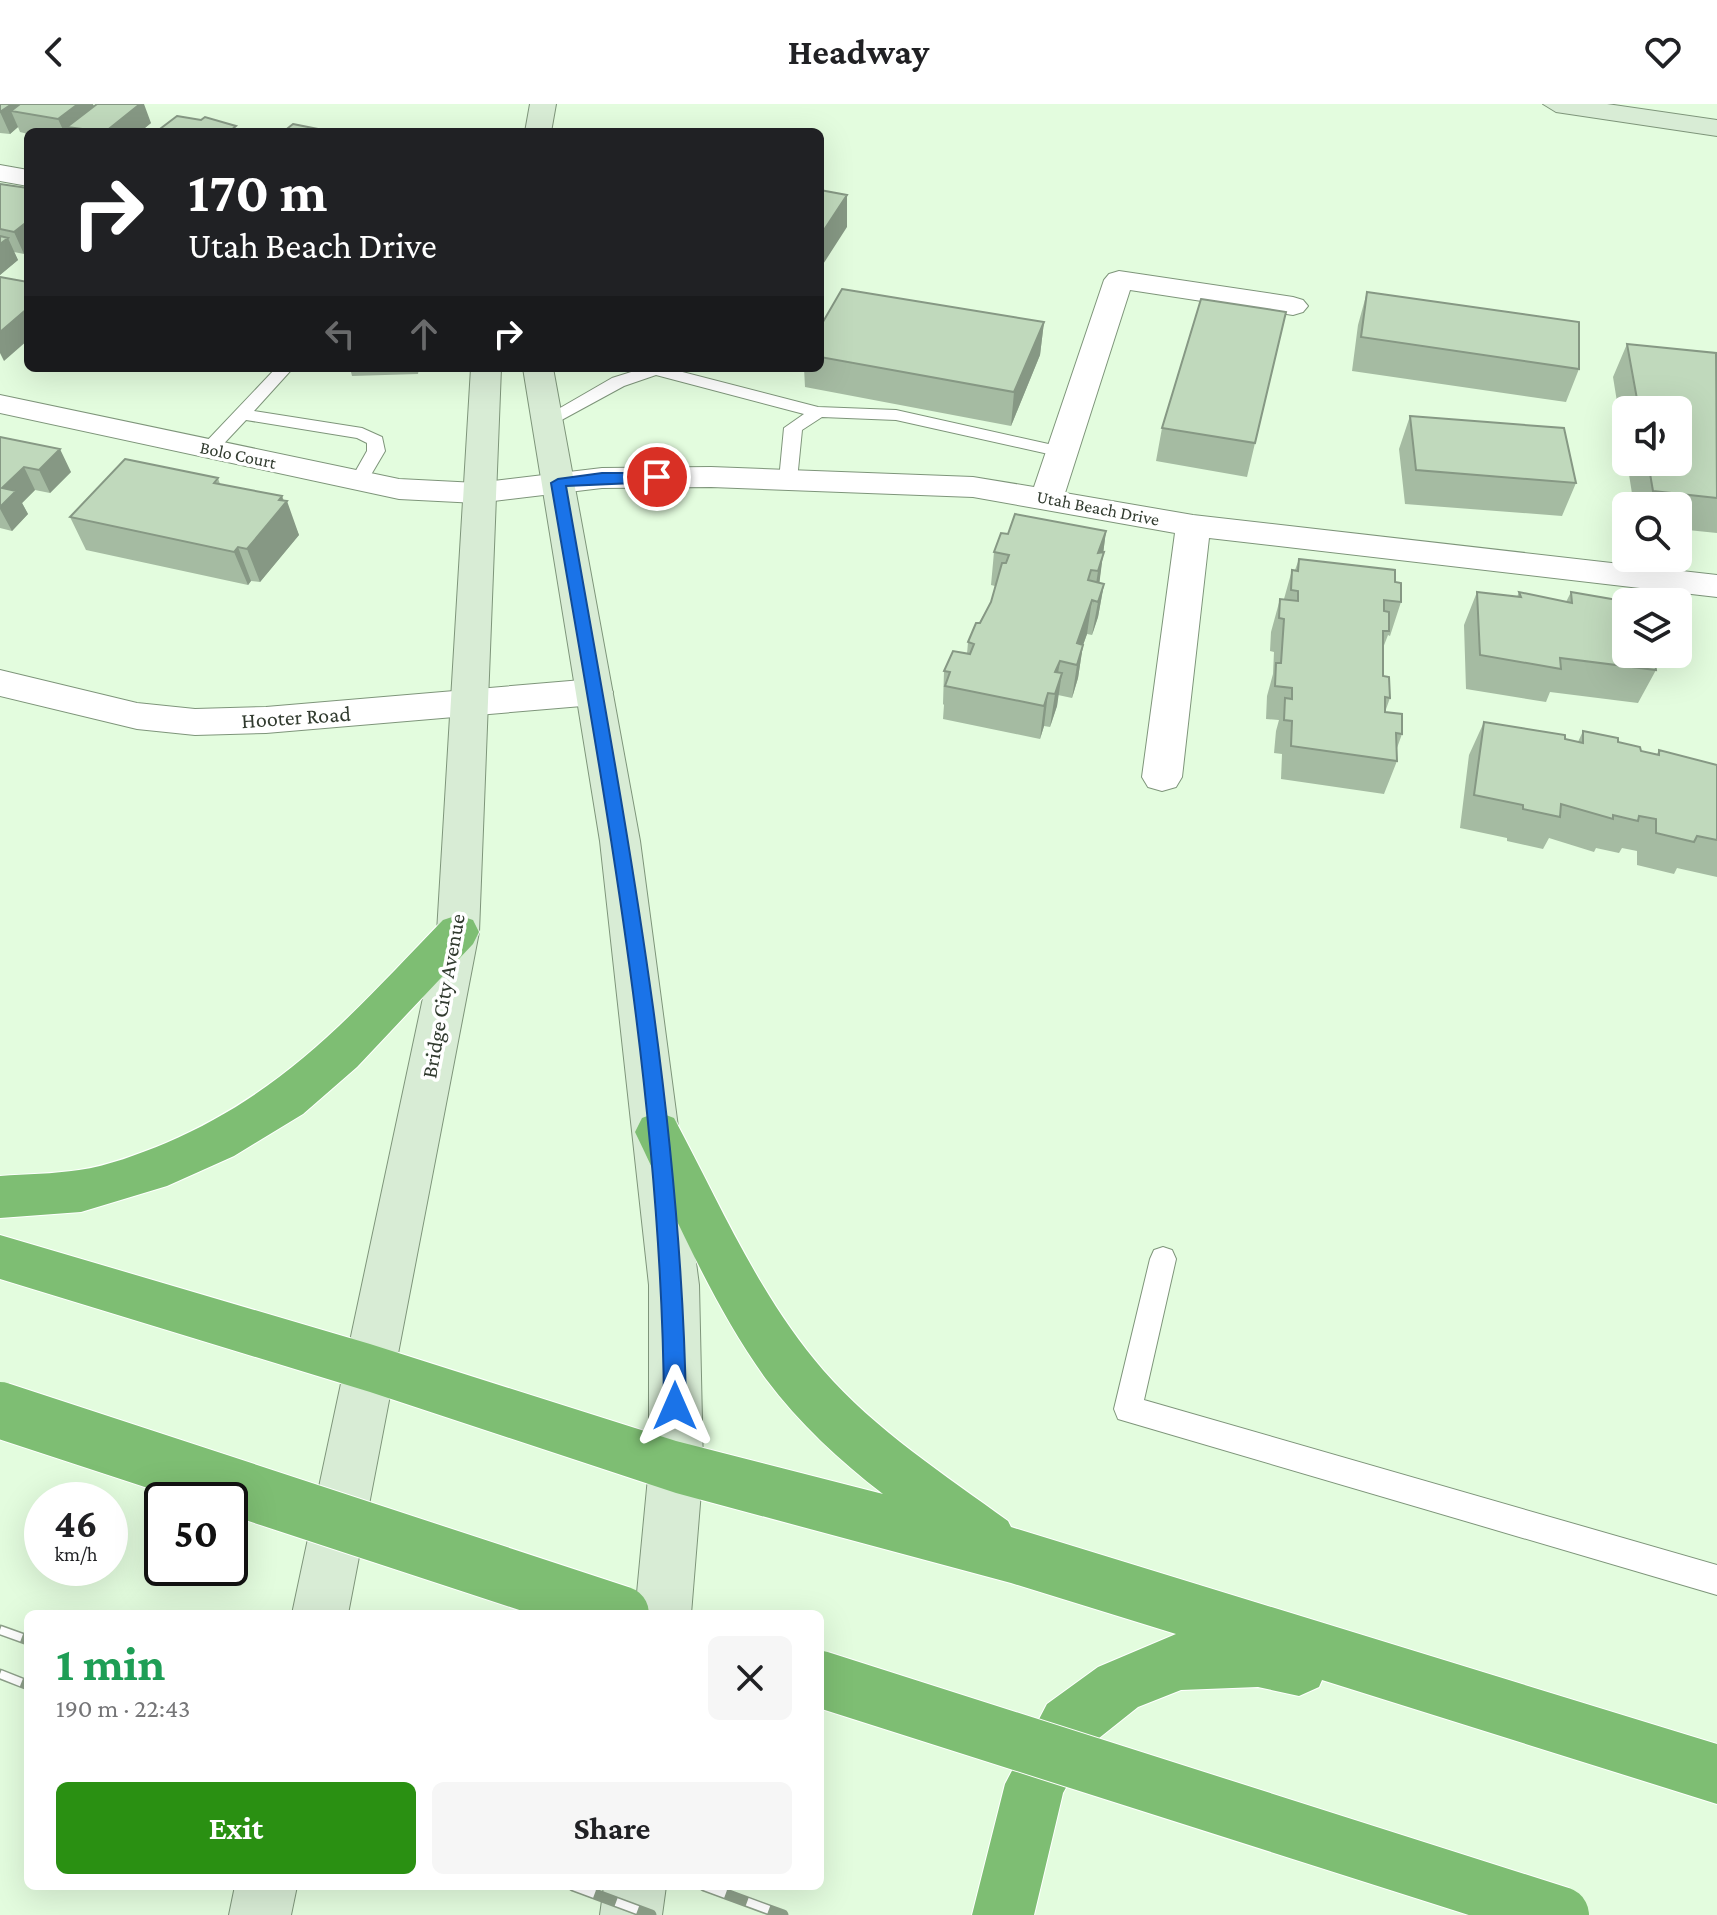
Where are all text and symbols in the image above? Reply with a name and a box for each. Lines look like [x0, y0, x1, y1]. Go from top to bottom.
icon: back [32, 30, 76, 74]
icon: heart [1641, 30, 1685, 74]
text: Headway [788, 32, 929, 72]
icon: right [56, 160, 160, 264]
text: 170 m [188, 161, 327, 223]
text: Utah Beach Drive [188, 226, 437, 266]
icon: left [318, 312, 362, 356]
icon: ahead [402, 312, 446, 356]
icon: right [486, 312, 530, 356]
map controls [1612, 396, 1692, 668]
button: sound [1612, 396, 1692, 476]
street label: Bolo Court [198, 437, 279, 473]
pin [623, 443, 691, 511]
icon: arrive [635, 455, 679, 499]
street label: Utah Beach Drive [1035, 486, 1161, 530]
button: search [1612, 492, 1692, 572]
button: layers [1612, 588, 1692, 668]
street label: Hooter Road [240, 701, 352, 733]
street label: Bridge City Avenue [416, 912, 470, 1080]
position arrow [633, 1364, 717, 1448]
speed limit sign: 50 [144, 1482, 248, 1586]
text: 46 [54, 1501, 98, 1546]
text: km/h [54, 1543, 98, 1565]
button: close [708, 1636, 792, 1720]
text: 1 min [56, 1637, 165, 1690]
text: 190 m · 22:43 [56, 1694, 190, 1723]
button: Exit [56, 1782, 416, 1874]
button: Share [432, 1782, 792, 1874]

